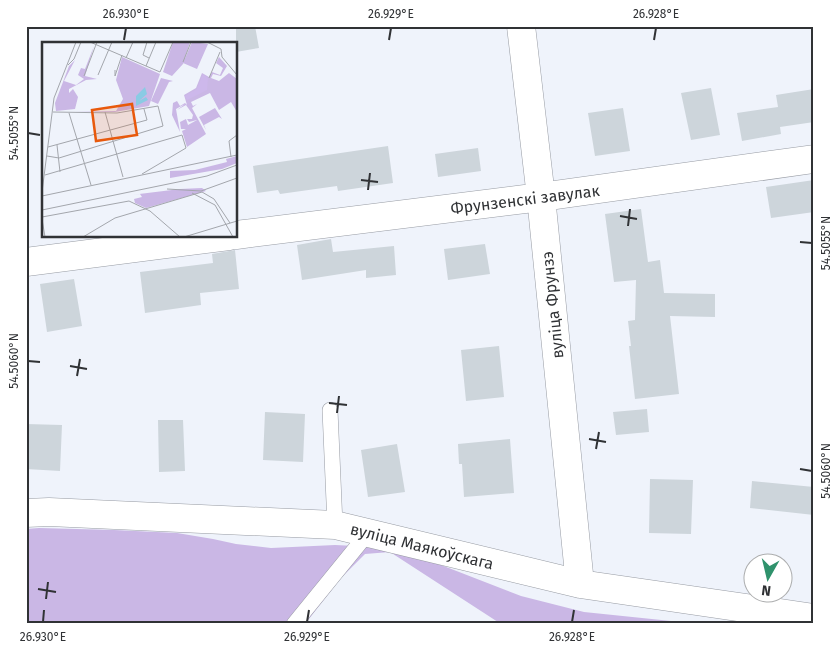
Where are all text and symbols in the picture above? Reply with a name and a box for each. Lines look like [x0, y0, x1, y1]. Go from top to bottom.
text: 26.930°E [103, 7, 149, 21]
text: 26.929°E [368, 7, 414, 21]
text: 26.928°E [633, 7, 679, 21]
inset map [42, 42, 238, 238]
text: 54.5055°N [7, 106, 21, 160]
street label: Фрунзенскі завулак [449, 181, 601, 218]
text: 54.5055°N [819, 216, 833, 270]
street label: вуліца Фрунзэ [537, 250, 568, 360]
text: 54.5060°N [7, 333, 21, 389]
text: 54.5060°N [819, 443, 833, 499]
street label: вуліца Маякоўскага [348, 519, 496, 573]
north arrow [742, 552, 792, 602]
text: N [760, 581, 772, 599]
text: 26.930°E [20, 630, 66, 644]
text: 26.929°E [284, 630, 330, 644]
text: 26.928°E [549, 630, 595, 644]

